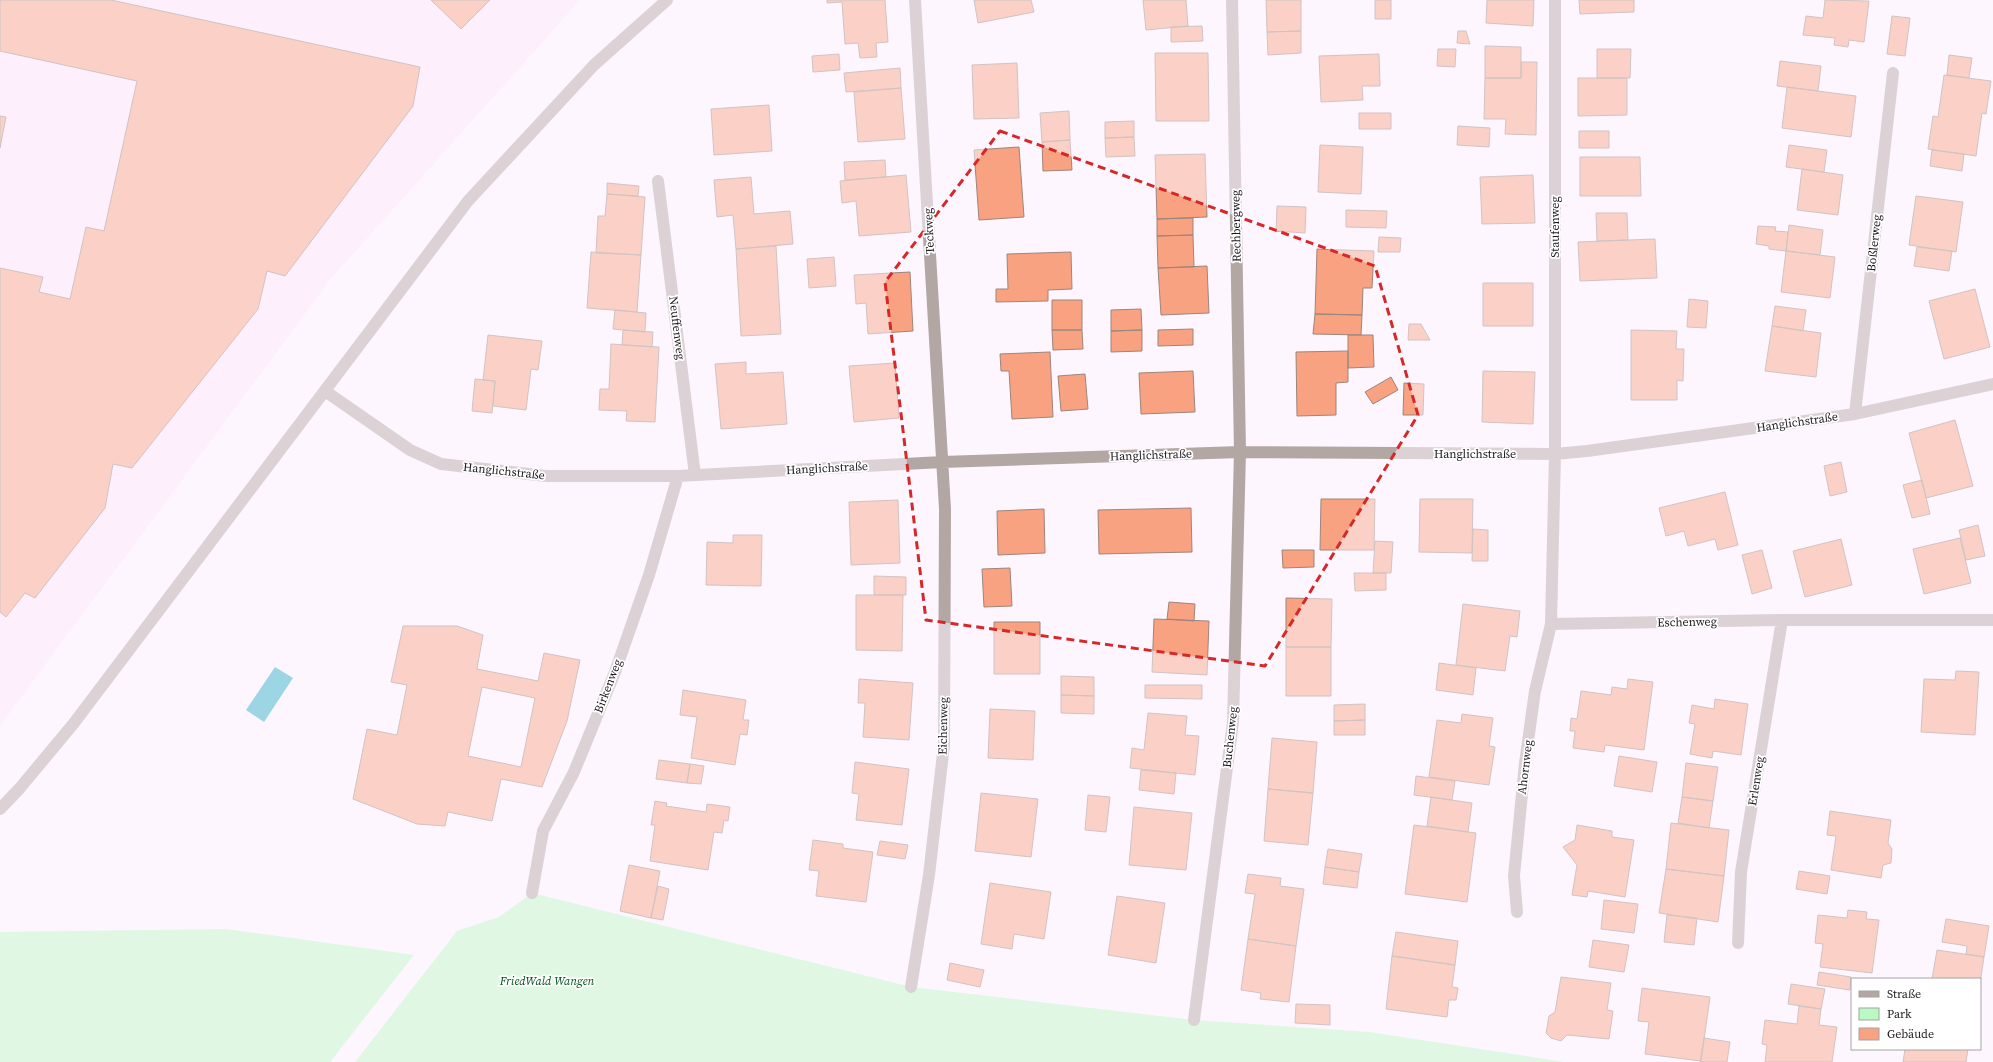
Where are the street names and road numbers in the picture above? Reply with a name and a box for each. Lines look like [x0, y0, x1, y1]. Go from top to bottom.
street label: Rechbergweg [1227, 190, 1245, 262]
street label: Staufenweg [1547, 196, 1563, 258]
street label: Teckweg [920, 208, 938, 254]
street label: Boßlerweg [1863, 214, 1885, 272]
street label: Neuffenweg [665, 295, 689, 361]
street label: Hanglichstraße [1755, 408, 1839, 436]
street label: Hanglichstraße [1110, 446, 1192, 464]
street label: Hanglichstraße [1434, 446, 1516, 462]
street label: Hanglichstraße [786, 458, 868, 478]
street label: Hanglichstraße [462, 459, 546, 483]
street label: Eschenweg [1657, 613, 1717, 631]
street label: Birkenweg [590, 657, 626, 715]
street label: Eichenweg [934, 697, 952, 755]
street label: Buchenweg [1219, 706, 1241, 768]
street label: Ahornweg [1514, 739, 1536, 795]
street label: Erlenweg [1744, 755, 1768, 807]

